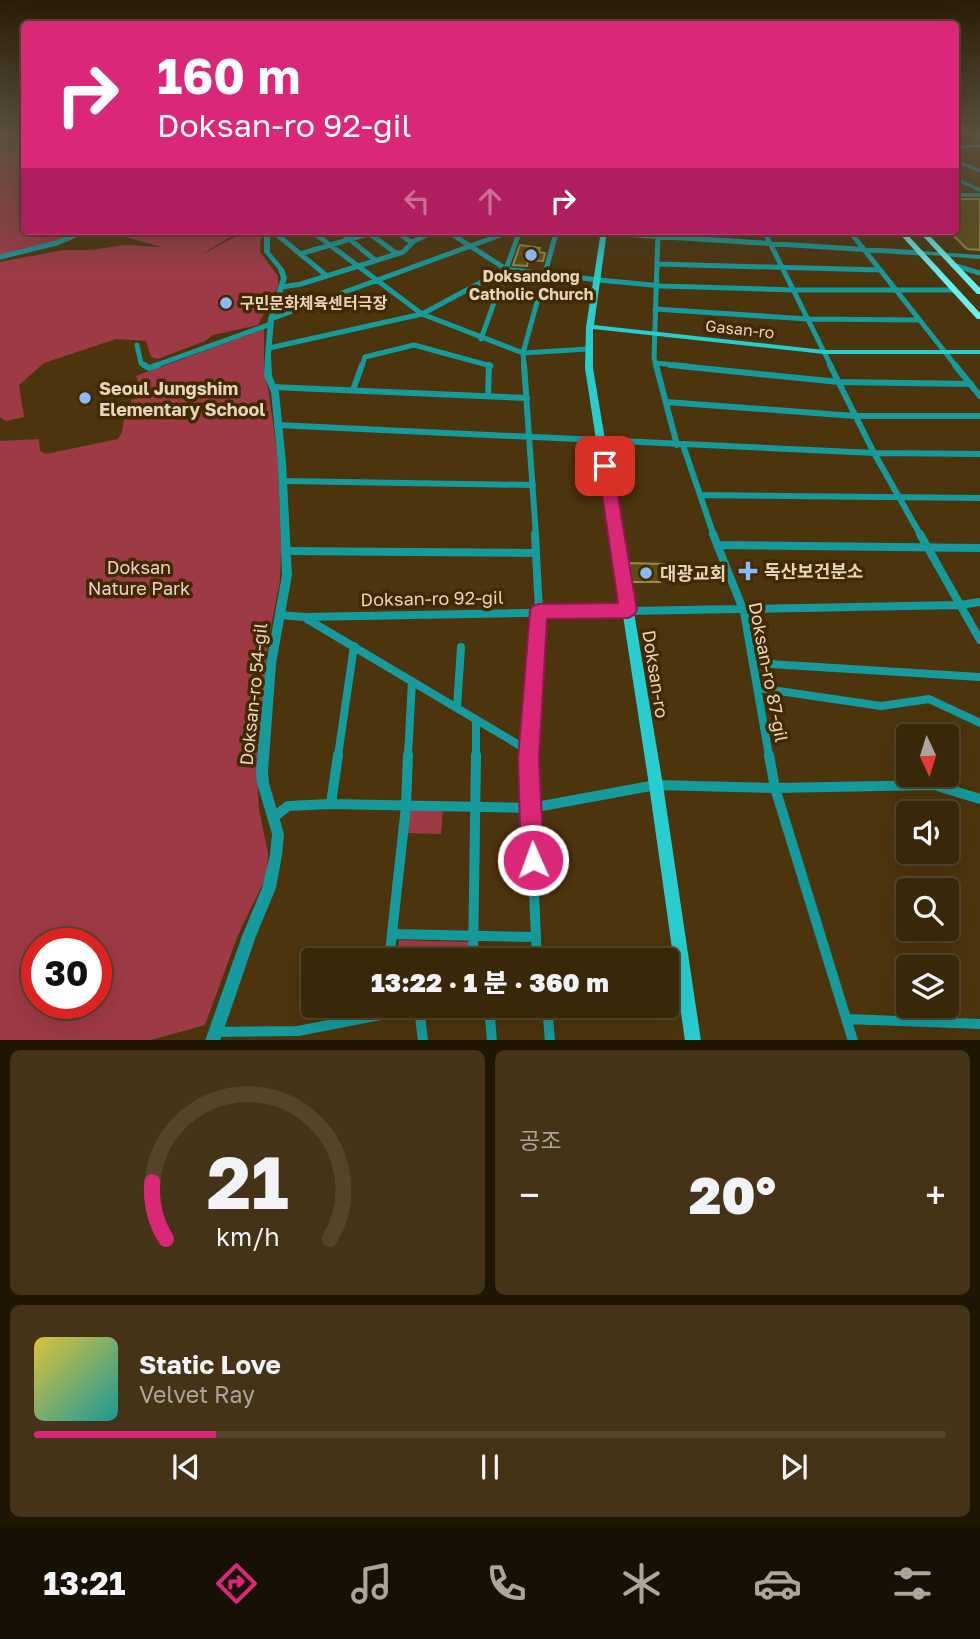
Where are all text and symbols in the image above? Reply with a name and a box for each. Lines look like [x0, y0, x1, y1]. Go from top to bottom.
text: 160 m [157, 46, 300, 105]
icon: right [42, 49, 133, 140]
text: Doksan-ro 92-gil [157, 106, 412, 144]
icon: left [398, 182, 436, 220]
icon: ahead [471, 182, 509, 220]
icon: right [544, 182, 582, 220]
marker: Doksandong Catholic Church [523, 247, 539, 263]
place label: Doksandong Catholic Church [469, 266, 593, 304]
place label: 구민문화체육센터극장 [240, 293, 387, 313]
marker: 구민문화체육센터극장 [218, 295, 234, 311]
street label: Gasan-ro [704, 315, 776, 343]
place label: Seoul Jungshim Elementary School [99, 377, 265, 420]
marker: Seoul Jungshim Elementary School [77, 390, 93, 406]
pin [575, 436, 635, 496]
icon: arrive [586, 447, 624, 485]
park label: Doksan Nature Park [88, 556, 190, 599]
place label: 독산보건분소 [764, 560, 863, 582]
marker: 독산보건분소 [738, 561, 758, 581]
place label: 대광교회 [660, 562, 726, 584]
marker: 대광교회 [638, 565, 654, 581]
street label: Doksan-ro 92-gil [360, 586, 504, 610]
street label: Doksan-ro 87-gil [745, 600, 793, 744]
street label: Doksan-ro 54-gil [235, 621, 271, 766]
street label: Doksan-ro [638, 628, 674, 720]
north arrow [896, 724, 959, 788]
map controls [896, 724, 959, 1018]
button: sound [896, 801, 959, 864]
position arrow [496, 823, 570, 897]
button: search [896, 878, 959, 941]
speed limit sign: 30 [21, 928, 112, 1019]
button: layers [896, 955, 959, 1018]
text: 13:22 · 1 분 · 360 m [371, 967, 609, 998]
text: 공조 [519, 1126, 561, 1154]
text: 21 [207, 1138, 288, 1225]
text: 20° [689, 1163, 776, 1225]
text: − [519, 1172, 540, 1217]
text: + [925, 1172, 946, 1217]
text: km/h [216, 1220, 279, 1251]
text: Static Love [139, 1349, 281, 1380]
text: Velvet Ray [139, 1380, 255, 1408]
icon: previous [167, 1448, 205, 1486]
icon: pause [471, 1448, 509, 1486]
icon: next [775, 1448, 813, 1486]
icon: directions [212, 1559, 261, 1608]
icon: music [347, 1559, 396, 1608]
icon: phone [482, 1559, 531, 1608]
icon: climate [617, 1559, 666, 1608]
icon: car [753, 1559, 802, 1608]
icon: filters [888, 1559, 937, 1608]
text: 13:21 [43, 1564, 125, 1602]

